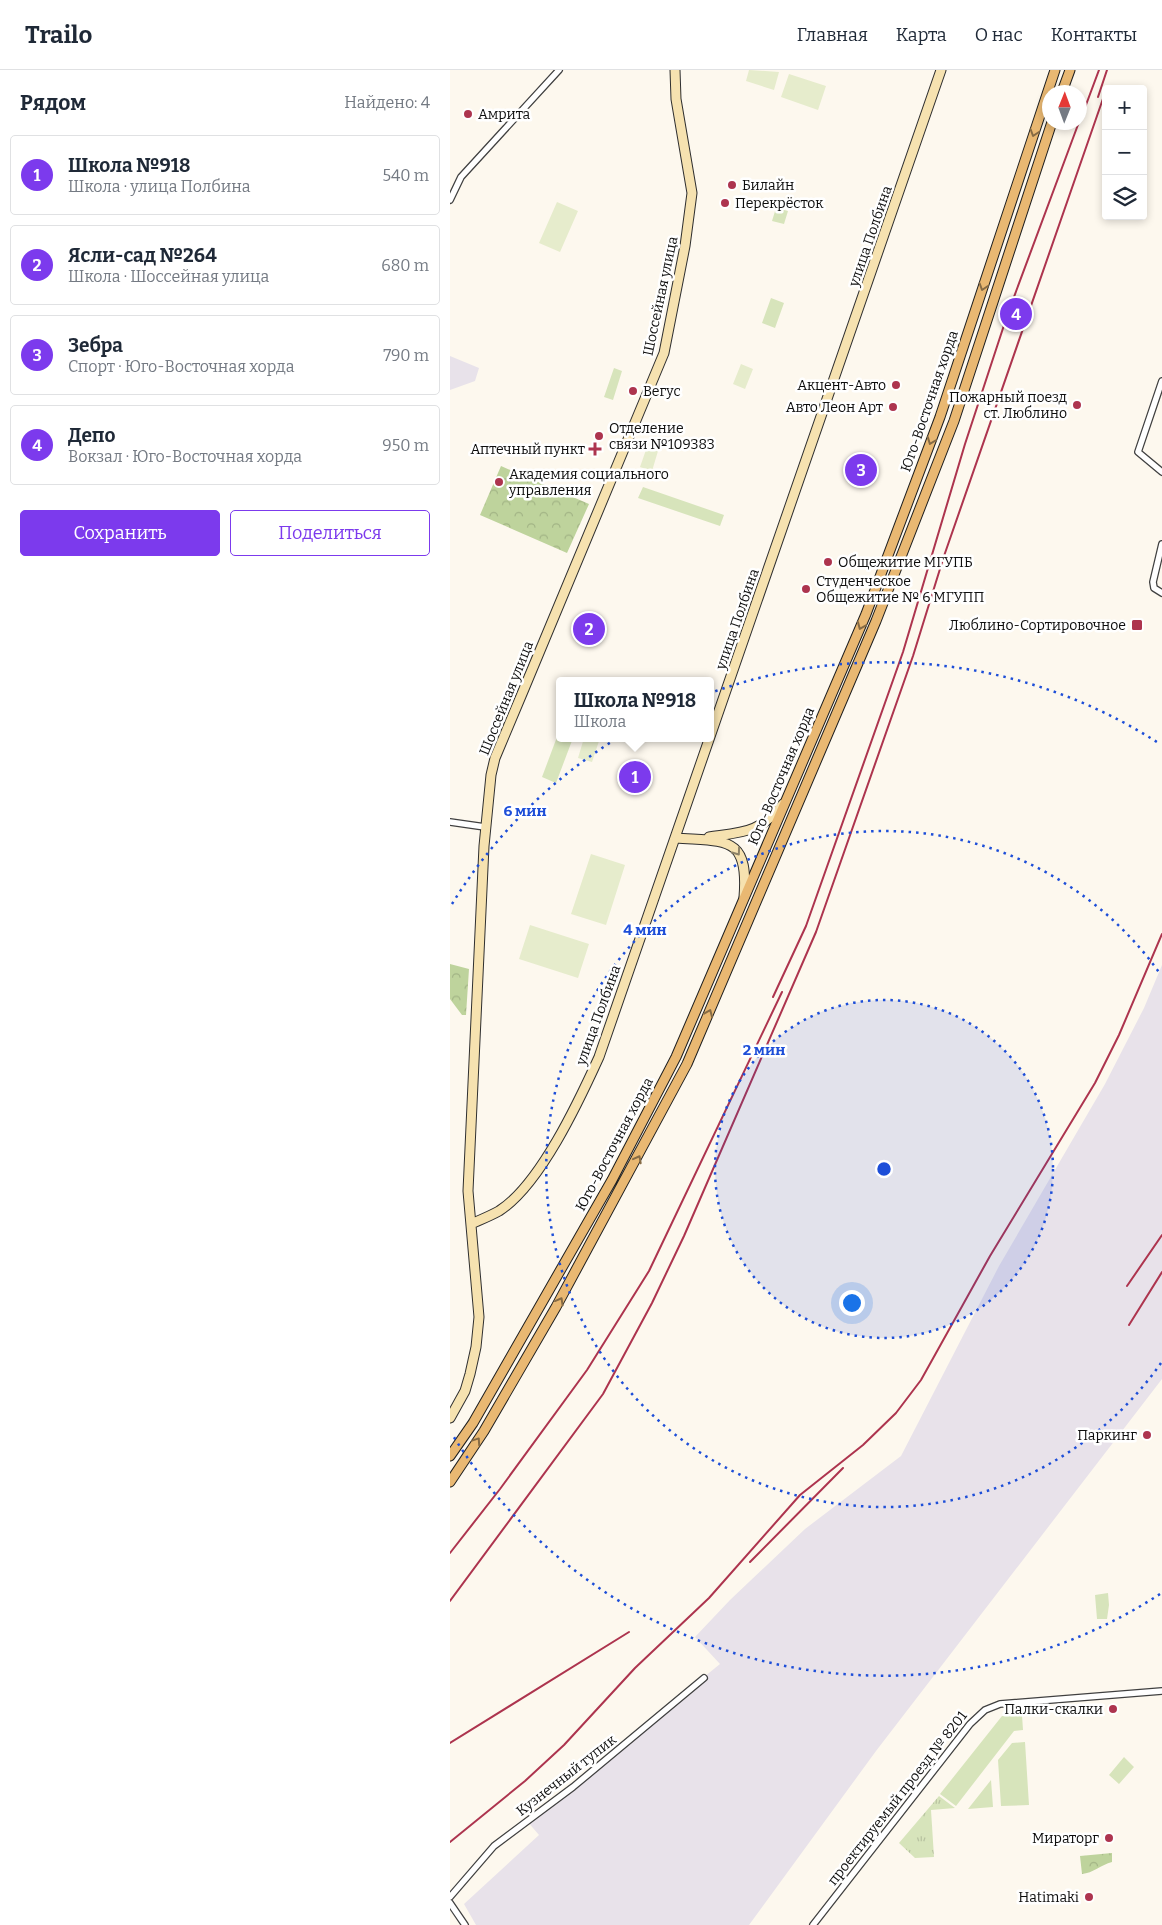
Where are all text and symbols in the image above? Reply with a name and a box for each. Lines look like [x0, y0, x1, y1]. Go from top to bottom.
text: Trailo [25, 21, 92, 49]
text: Главная [797, 24, 868, 46]
text: Карта [896, 24, 947, 46]
text: О нас [975, 24, 1023, 46]
text: Контакты [1051, 24, 1137, 46]
north arrow [1042, 85, 1087, 130]
map controls [1102, 85, 1147, 220]
button: + [1102, 85, 1147, 130]
text: Рядом [20, 90, 86, 116]
text: Найдено: 4 [344, 93, 430, 112]
place label: Амрита [478, 106, 530, 123]
marker: Амрита [462, 108, 474, 120]
one-way arrow [1030, 128, 1040, 137]
button: − [1102, 130, 1147, 175]
text: Школа №918 [68, 154, 190, 177]
text: 1 [34, 166, 40, 185]
text: 540 m [382, 166, 429, 185]
button: layers [1102, 175, 1147, 220]
text: Школа · улица Полбина [68, 177, 251, 196]
place label: Билайн [742, 177, 794, 194]
marker: Билайн [726, 179, 738, 191]
street label: улица Полбина [845, 183, 896, 290]
place label: Перекрёсток [735, 195, 824, 212]
marker: Перекрёсток [719, 197, 731, 209]
street label: Шоссейная улица [640, 235, 682, 357]
text: Ясли-сад №264 [68, 244, 217, 267]
text: 2 [32, 256, 42, 275]
text: 680 m [381, 256, 429, 275]
text: Школа · Шоссейная улица [68, 267, 269, 286]
one-way arrow [979, 283, 989, 291]
pin: 4 [1000, 295, 1032, 333]
street label: Юго-Восточная хорда [897, 328, 962, 474]
text: Зебра [68, 334, 123, 357]
text: 3 [32, 346, 42, 365]
text: 790 m [383, 346, 429, 365]
text: Спорт · Юго-Восточная хорда [68, 357, 295, 376]
place label: Акцент-Авто [797, 377, 886, 394]
marker: Акцент-Авто [890, 379, 902, 391]
place label: Вегус [643, 383, 681, 400]
marker: Вегус [627, 385, 639, 397]
place label: Пожарный поезд ст. Люблино [949, 389, 1068, 422]
place label: Авто Леон Арт [786, 399, 883, 416]
marker: Пожарный поезд ст. Люблино [1071, 399, 1083, 411]
marker: Авто Леон Арт [887, 401, 899, 413]
place label: Отделение связи №109383 [609, 420, 715, 453]
text: Депо [68, 424, 116, 447]
marker: Отделение связи №109383 [593, 430, 605, 442]
text: 4 [32, 436, 42, 455]
text: 950 m [382, 436, 429, 455]
one-way arrow [927, 436, 937, 445]
place label: Аптечный пункт [470, 441, 585, 458]
marker: Аптечный пункт [589, 443, 601, 455]
text: Вокзал · Юго-Восточная хорда [68, 447, 302, 466]
pin: 3 [845, 451, 877, 489]
place label: Академия социального управления [508, 466, 669, 499]
marker: Академия социального управления [493, 476, 505, 488]
button: Сохранить [20, 510, 220, 556]
button: Поделиться [230, 510, 430, 556]
place label: Общежитие МГУПБ [838, 554, 973, 571]
marker: Общежитие МГУПБ [822, 556, 834, 568]
street label: улица Полбина [712, 566, 763, 673]
place label: Студенческое Общежитие № 6 МГУПП [816, 573, 984, 606]
marker: Студенческое Общежитие № 6 МГУПП [800, 583, 812, 595]
pin: 2 [573, 610, 605, 648]
place label: Люблино-Сортировочное [949, 617, 1126, 634]
marker: Люблино-Сортировочное [1130, 618, 1144, 632]
one-way arrow [856, 621, 867, 630]
street label: Шоссейная улица [476, 638, 537, 758]
popup [556, 677, 714, 742]
text: Школа №918 [574, 689, 696, 712]
street label: Юго-Восточная хорда [745, 704, 818, 848]
text: Школа [574, 712, 626, 731]
pin: 1 [619, 758, 651, 796]
text: 6 мин [503, 802, 547, 820]
one-way arrow [731, 846, 740, 856]
text: 4 мин [623, 921, 667, 939]
street label: улица Полбина [572, 962, 625, 1069]
one-way arrow [703, 1009, 714, 1018]
text: 2 мин [743, 1041, 785, 1059]
street label: Юго-Восточная хорда [572, 1074, 657, 1214]
one-way arrow [632, 1155, 642, 1164]
centre of rings [875, 1160, 893, 1178]
your location [839, 1290, 865, 1316]
one-way arrow [553, 1298, 563, 1307]
place label: Паркинг [1077, 1427, 1137, 1444]
marker: Паркинг [1141, 1429, 1153, 1441]
one-way arrow [471, 1438, 480, 1447]
place label: Палки-скалки [1004, 1701, 1103, 1718]
marker: Палки-скалки [1107, 1703, 1119, 1715]
street label: проектируемый проезд № 8201 [824, 1708, 971, 1889]
street label: Кузнечный тупик [513, 1731, 620, 1820]
place label: Мираторг [1032, 1830, 1099, 1847]
marker: Мираторг [1103, 1832, 1115, 1844]
place label: Hatimaki [1018, 1889, 1079, 1906]
marker: Hatimaki [1083, 1891, 1095, 1903]

